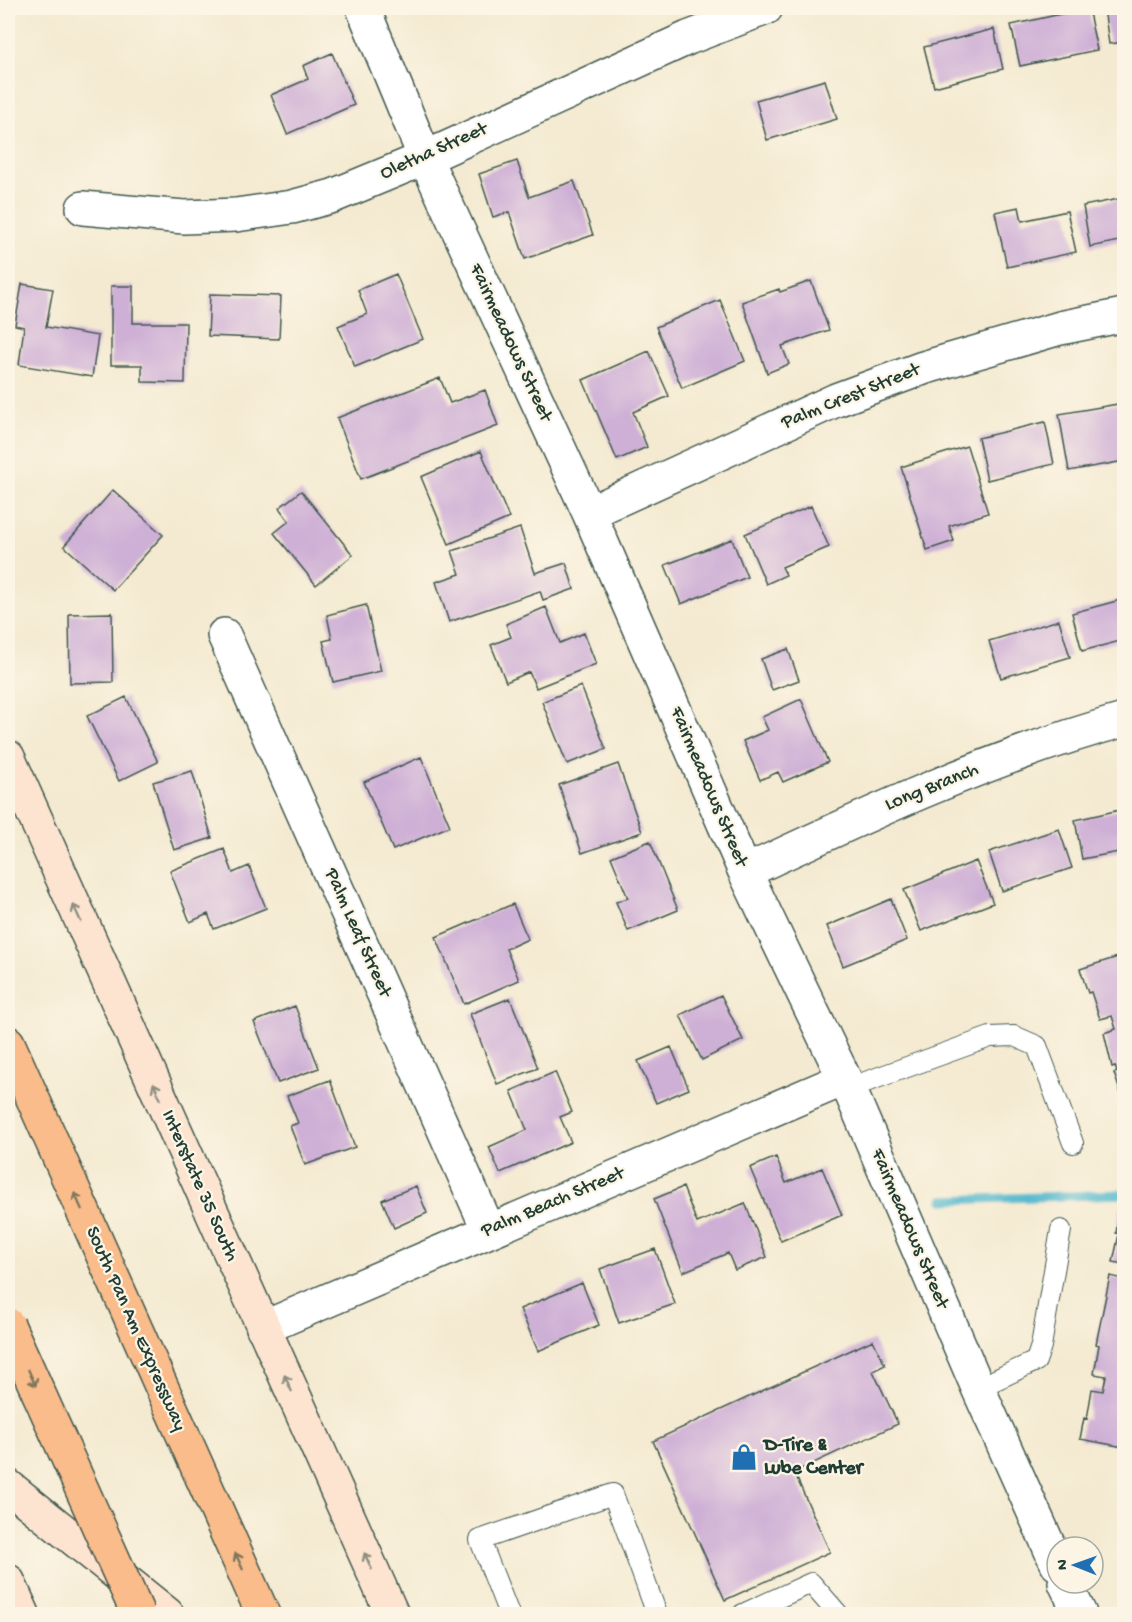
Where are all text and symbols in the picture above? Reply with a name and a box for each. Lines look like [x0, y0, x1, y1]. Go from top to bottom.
street label: Oletha Street [377, 117, 493, 186]
street label: Fairmeadows Street [463, 260, 557, 427]
street label: Palm Crest Street [777, 358, 925, 436]
street label: Fairmeadows Street [664, 703, 753, 872]
street label: Long Branch [882, 759, 982, 817]
street label: Palm Leaf Street [318, 864, 396, 1003]
one-way arrow [71, 904, 82, 922]
one-way arrow [150, 1082, 162, 1100]
street label: Interstate 35 South [155, 1107, 243, 1266]
street label: Fairmeadows Street [865, 1145, 954, 1314]
street label: Palm Beach Street [477, 1162, 629, 1244]
one-way arrow [72, 1192, 83, 1210]
street label: South Pan Am Expressway [80, 1223, 191, 1435]
one-way arrow [26, 1369, 38, 1387]
one-way arrow [282, 1375, 293, 1393]
place label: D-Tire & Lube Center [762, 1435, 864, 1481]
shop icon: D-Tire & Lube Center [729, 1442, 759, 1472]
north arrow [1045, 1535, 1105, 1595]
one-way arrow [233, 1553, 245, 1571]
one-way arrow [362, 1553, 374, 1571]
text: N [1054, 1559, 1073, 1570]

